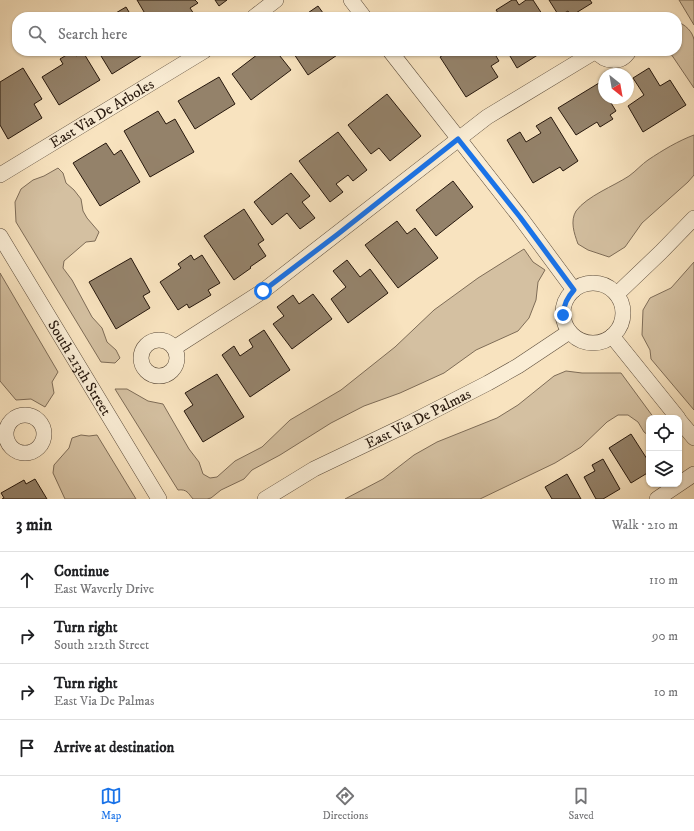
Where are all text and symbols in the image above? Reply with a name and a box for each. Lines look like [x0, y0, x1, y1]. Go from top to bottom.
search box [12, 12, 682, 56]
icon: search [26, 23, 48, 45]
text: Search here [58, 25, 127, 44]
north arrow [598, 68, 634, 104]
street label: East Via De Arboles [46, 75, 158, 153]
route start [254, 282, 272, 300]
route end [554, 306, 572, 324]
street label: South 213th Street [43, 317, 115, 419]
street label: East Via De Palmas [362, 384, 474, 453]
map controls [646, 415, 682, 487]
button: locate [646, 415, 682, 451]
button: layers [646, 451, 682, 487]
text: 3 min [16, 514, 52, 536]
text: Walk · 210 m [612, 517, 678, 533]
text: Continue [54, 562, 109, 581]
icon: ahead [16, 569, 38, 591]
text: 110 m [649, 572, 678, 588]
text: East Waverly Drive [54, 581, 154, 597]
text: Turn right [54, 618, 117, 637]
icon: right [16, 625, 38, 647]
text: 90 m [652, 628, 678, 644]
text: South 212th Street [54, 637, 149, 653]
text: Turn right [54, 674, 117, 693]
icon: right [16, 681, 38, 703]
text: 10 m [654, 684, 678, 700]
text: East Via De Palmas [54, 693, 154, 709]
icon: arrive [16, 737, 38, 759]
text: Arrive at destination [54, 738, 174, 757]
tab: Map [100, 785, 122, 823]
tab: Directions [323, 785, 368, 823]
tab: Saved [569, 785, 594, 823]

